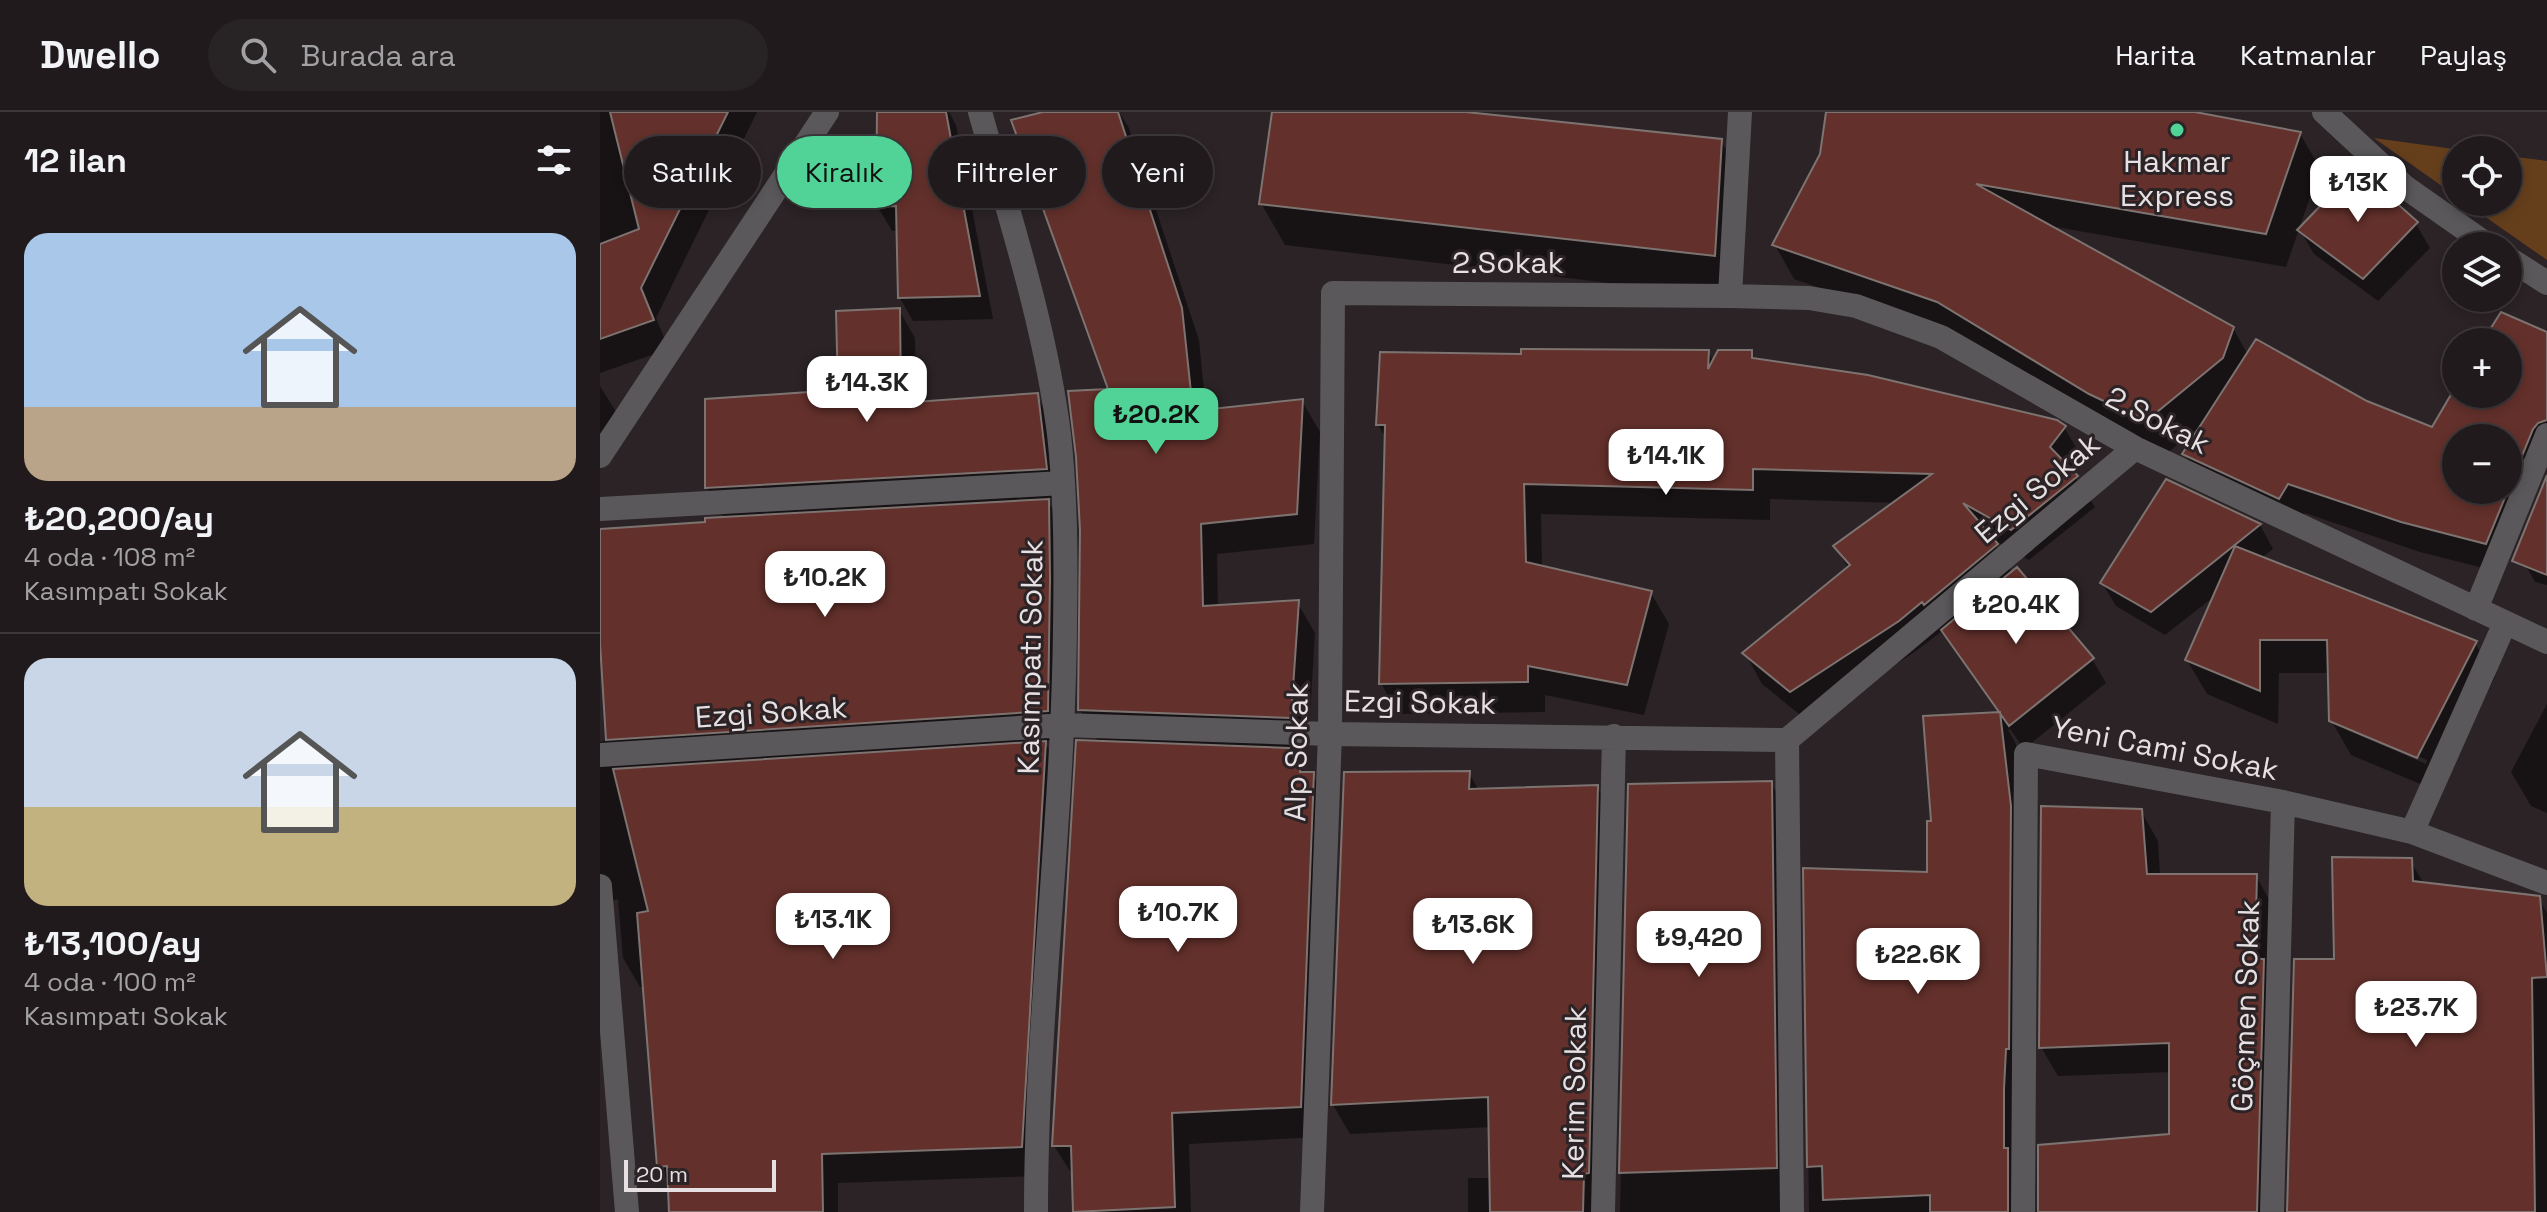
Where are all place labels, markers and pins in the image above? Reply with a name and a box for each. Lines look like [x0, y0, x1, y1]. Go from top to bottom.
marker: Hakmar Express [2168, 121, 2186, 139]
place label: Hakmar Express [2120, 142, 2234, 215]
pin: ₺13K [2311, 156, 2405, 224]
pin: ₺14.3K [802, 356, 932, 424]
pin: ₺20.2K [1091, 388, 1221, 456]
pin: ₺14.1K [1601, 429, 1731, 497]
pin: ₺10.2K [760, 551, 890, 619]
pin: ₺20.4K [1951, 578, 2081, 646]
pin: ₺10.7K [1113, 886, 1243, 954]
pin: ₺13.1K [768, 893, 898, 961]
pin: ₺13.6K [1408, 898, 1538, 966]
pin: ₺9,420 [1634, 911, 1764, 979]
pin: ₺22.6K [1853, 928, 1983, 996]
pin: ₺23.7K [2351, 981, 2481, 1049]

